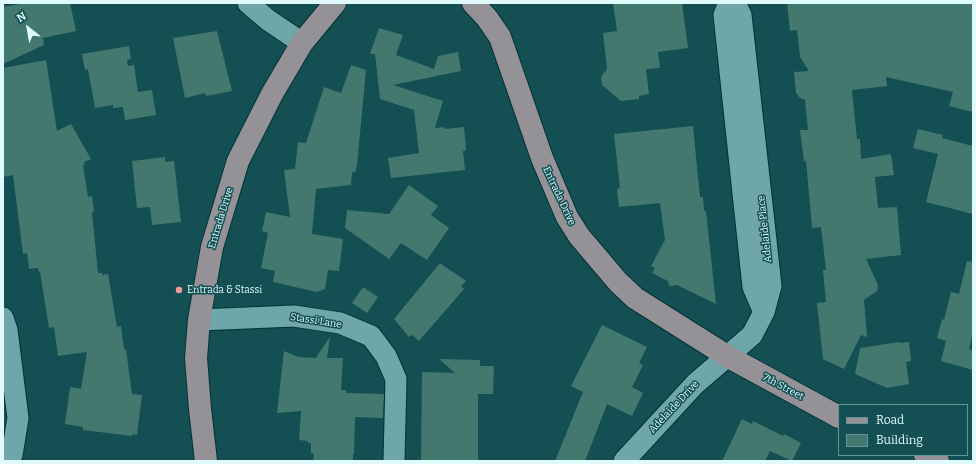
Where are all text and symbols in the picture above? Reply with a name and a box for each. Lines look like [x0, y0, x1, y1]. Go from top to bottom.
north arrow [8, 8, 48, 48]
text: N [15, 10, 29, 25]
street label: Entrada Drive [540, 165, 578, 227]
street label: Entrada Drive [206, 186, 236, 250]
street label: Adelaide Place [756, 195, 774, 263]
place label: Entrada & Stassi [187, 284, 262, 296]
marker: Entrada & Stassi [174, 285, 184, 295]
street label: Stassi Lane [289, 311, 343, 331]
street label: 7th Street [760, 371, 806, 403]
street label: Adelaide Drive [647, 378, 701, 436]
legend [838, 404, 968, 456]
text: Road [876, 413, 904, 427]
text: Building [876, 433, 923, 447]

